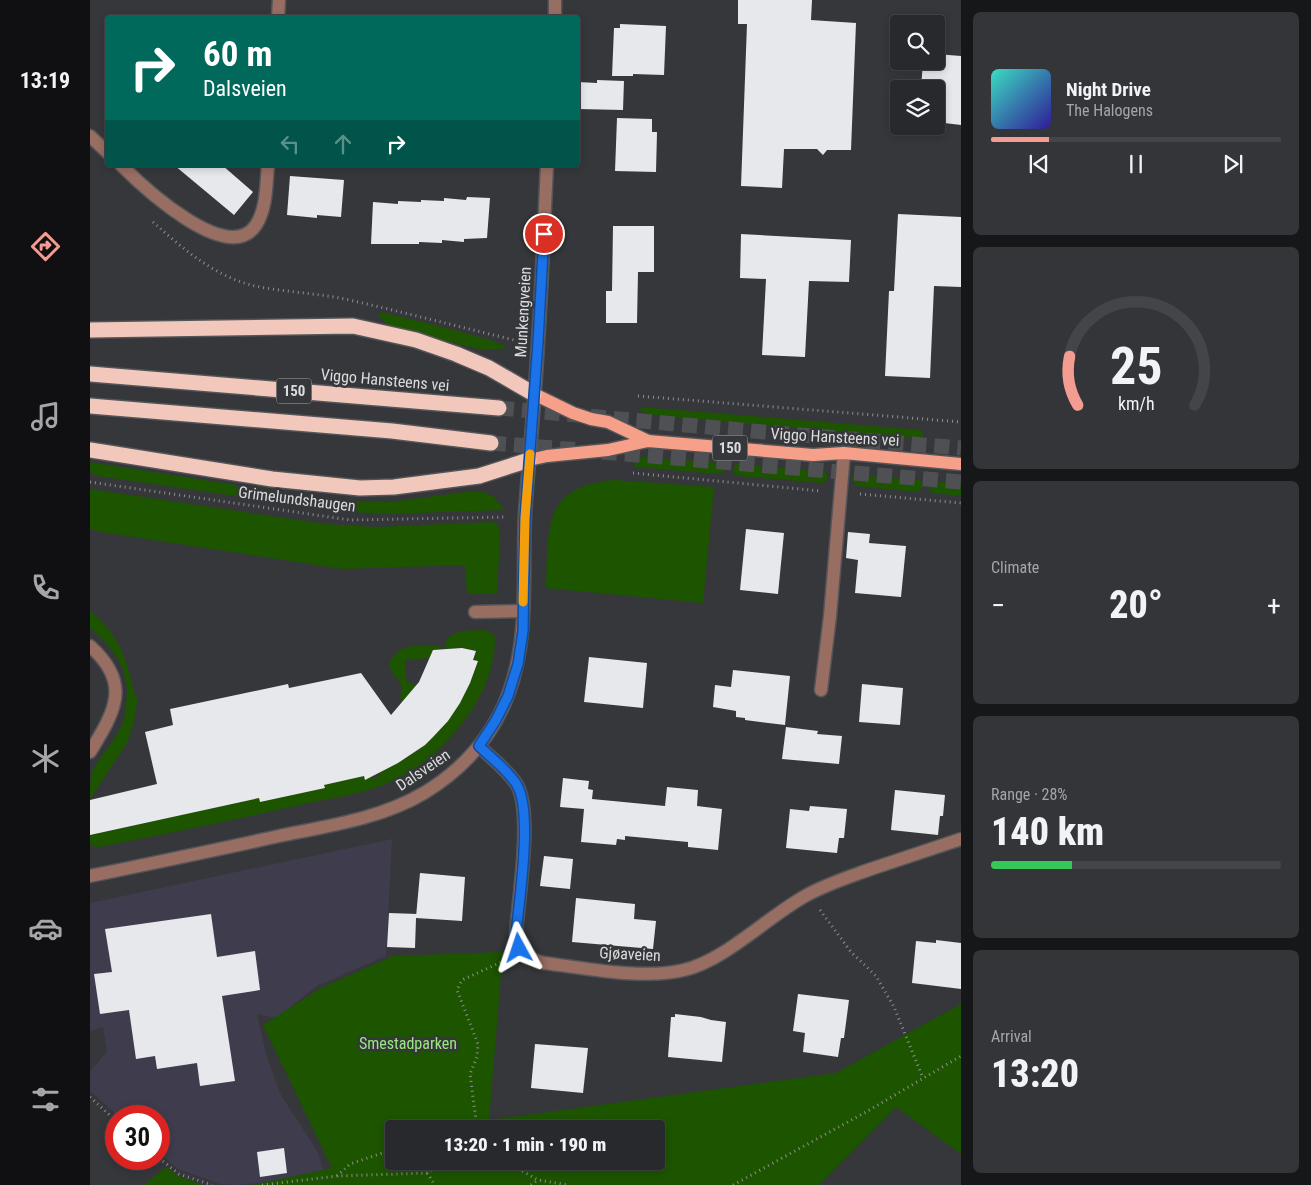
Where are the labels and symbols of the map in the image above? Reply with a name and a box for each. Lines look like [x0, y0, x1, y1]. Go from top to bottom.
pin [523, 213, 565, 255]
street label: Munkengveien [511, 266, 535, 358]
street label: Viggo Hansteens vei [320, 365, 450, 395]
road number: 150 [276, 378, 312, 404]
street label: Viggo Hansteens vei [770, 424, 900, 450]
road number: 150 [712, 436, 748, 460]
street label: Grimelundshaugen [237, 482, 357, 516]
street label: Dalsveien [392, 745, 454, 795]
position arrow [492, 921, 544, 973]
street label: Gjøaveien [599, 943, 661, 965]
park label: Smestadparken [359, 1034, 457, 1053]
speed limit sign: 30 [105, 1105, 170, 1170]

